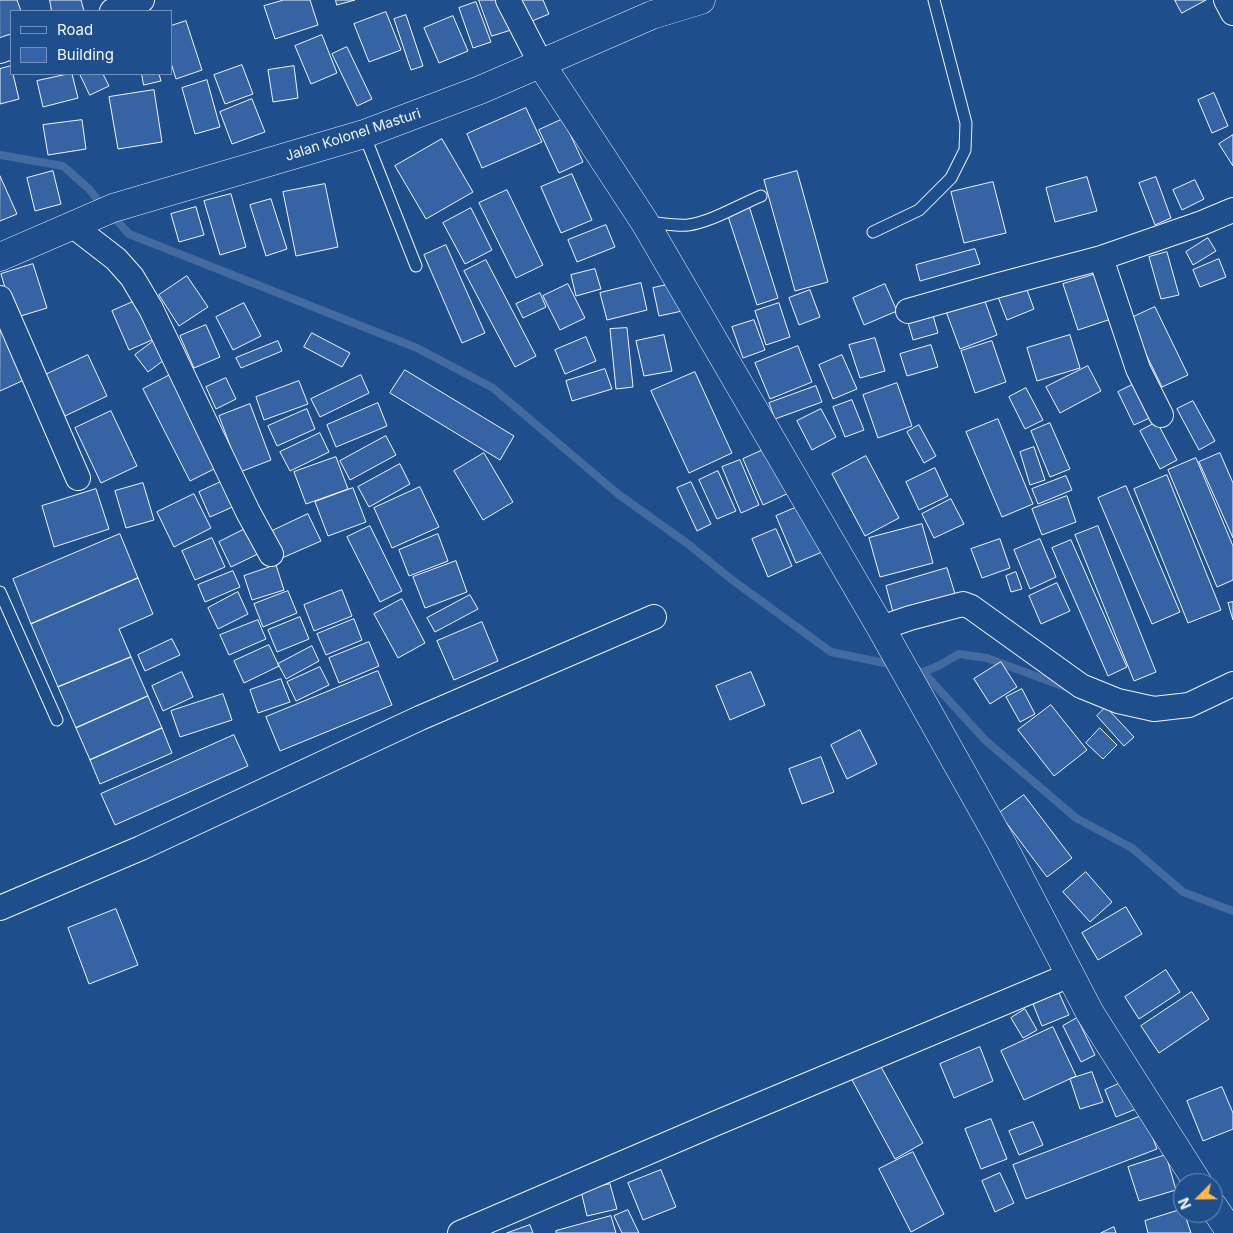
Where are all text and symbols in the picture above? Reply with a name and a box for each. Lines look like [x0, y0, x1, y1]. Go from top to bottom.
legend [10, 10, 172, 75]
text: Road [57, 20, 93, 39]
text: Building [57, 45, 114, 64]
street label: Jalan Kolonel Masturi [283, 105, 423, 165]
north arrow [1173, 1173, 1223, 1223]
text: N [1175, 1195, 1195, 1212]

